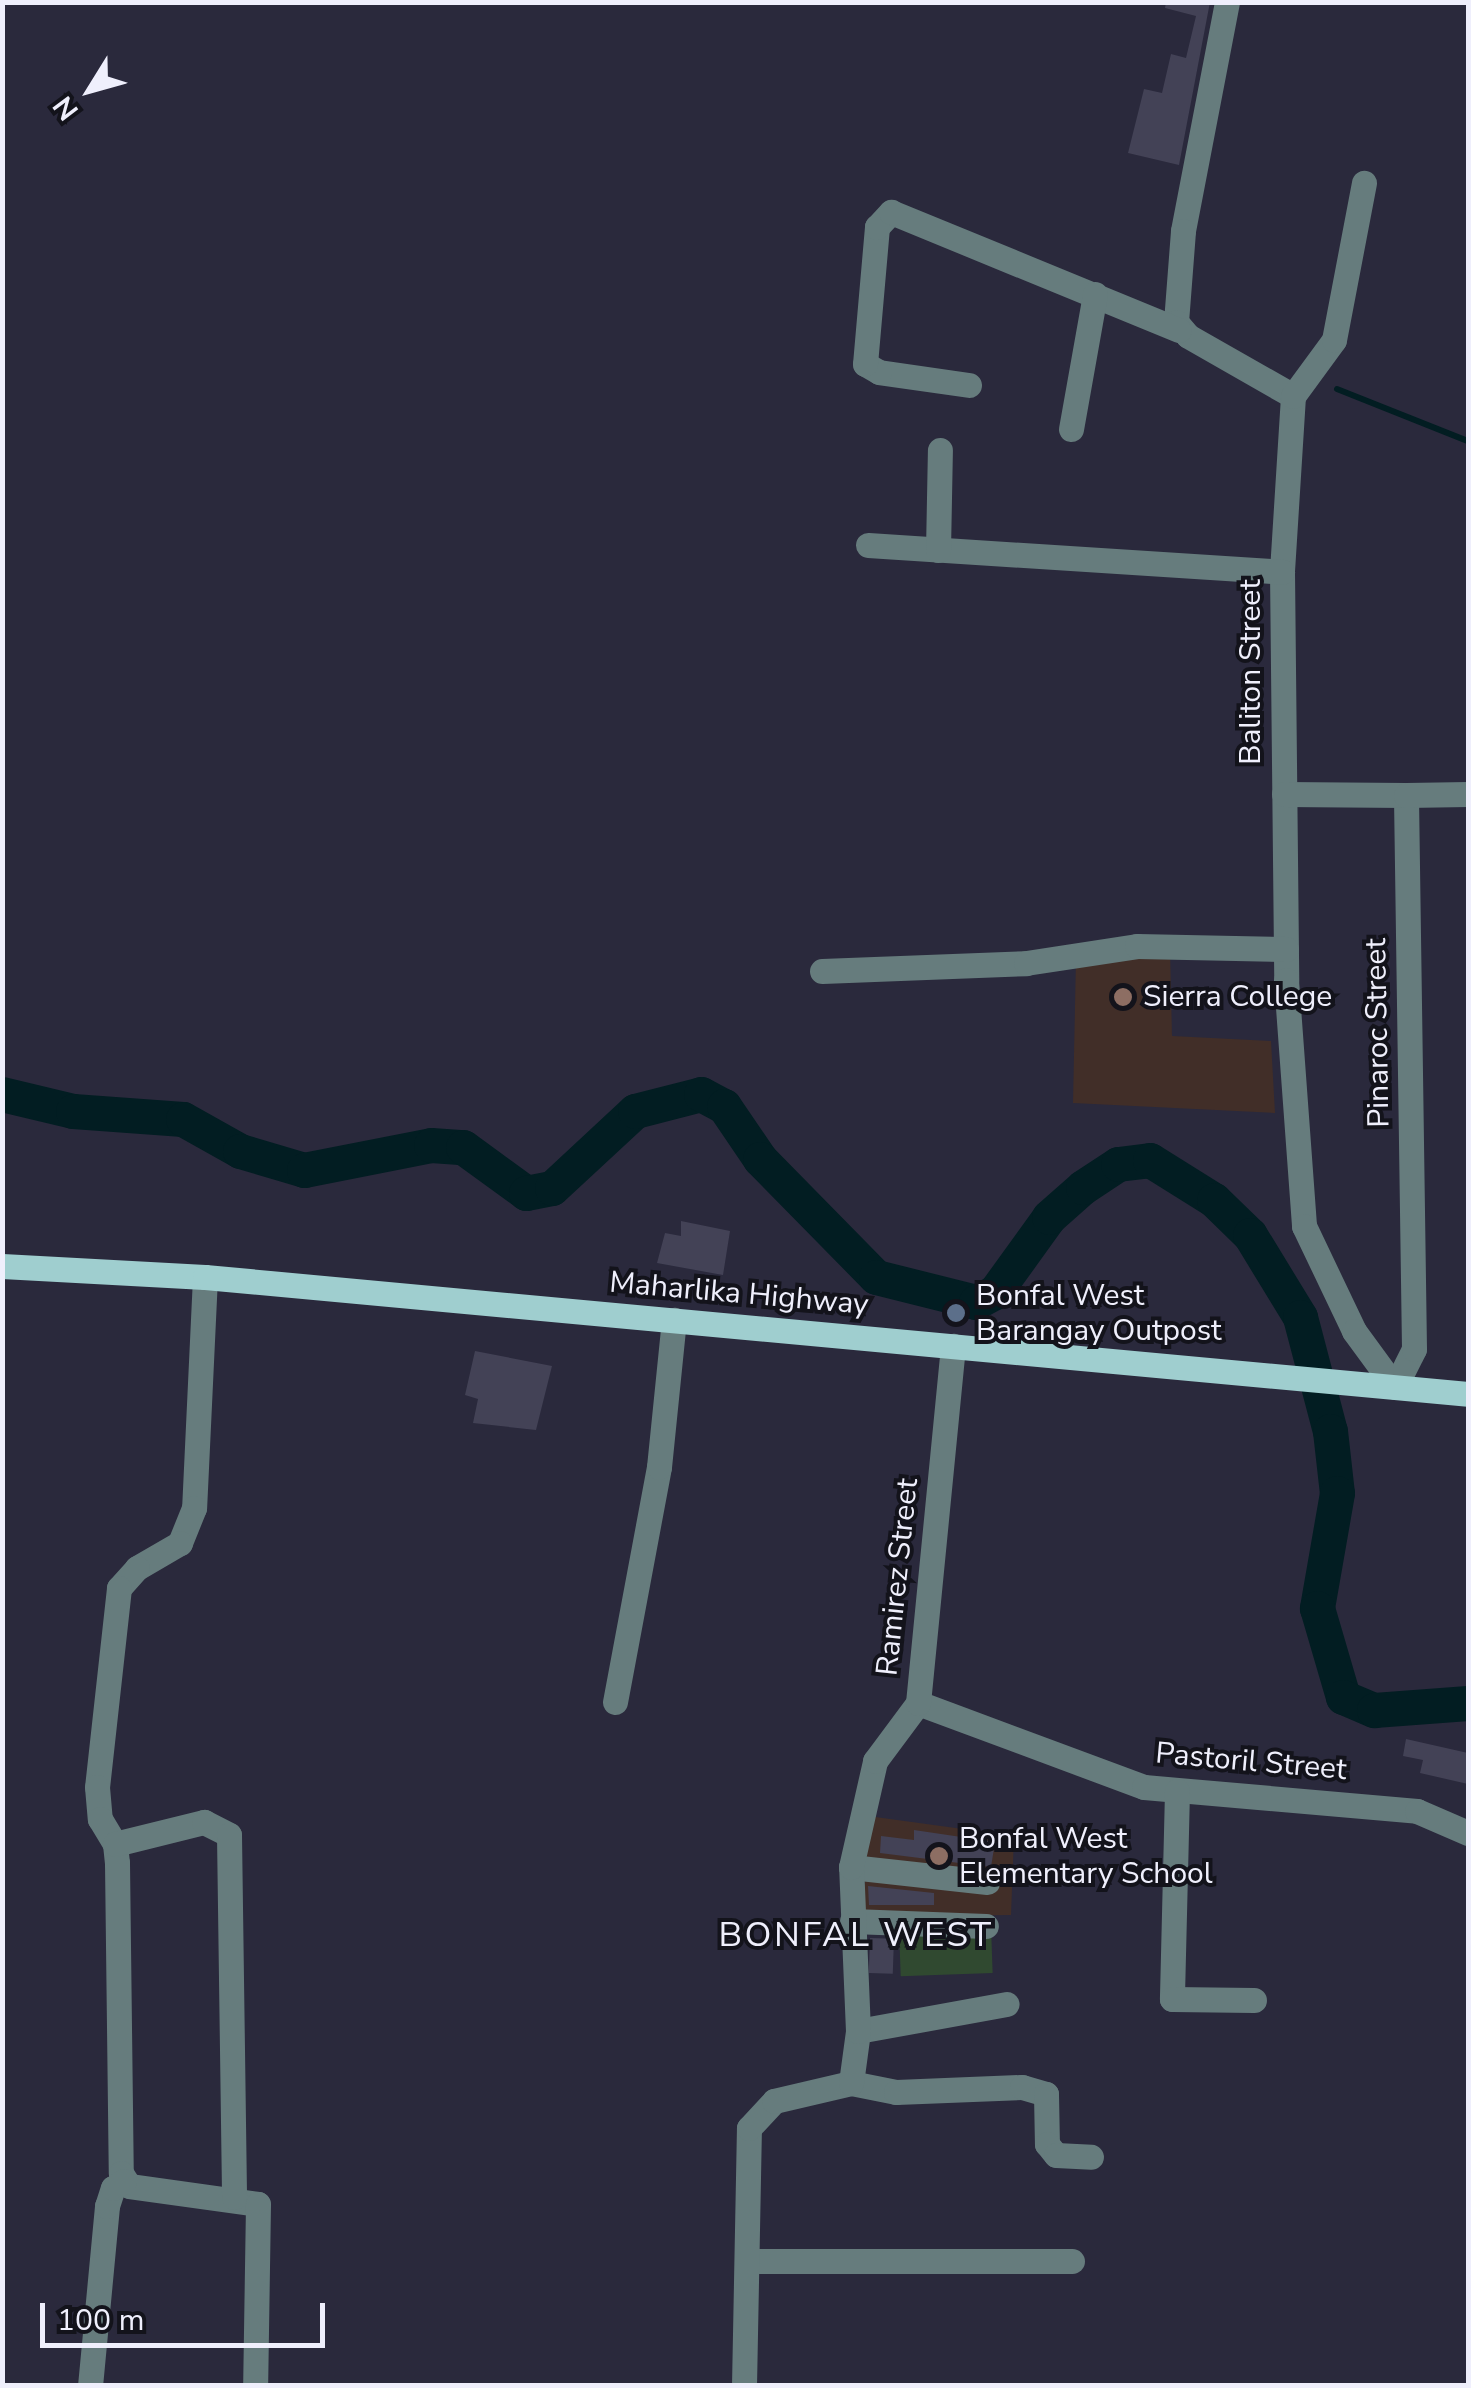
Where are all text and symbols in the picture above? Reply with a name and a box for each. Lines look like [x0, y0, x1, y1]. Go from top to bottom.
north arrow [40, 40, 140, 140]
text: N [45, 88, 88, 128]
street label: Baliton Street [1233, 579, 1269, 765]
street label: Pinaroc Street [1358, 938, 1398, 1128]
place label: Sierra College [1143, 979, 1332, 1015]
marker: Sierra College [1112, 986, 1134, 1008]
street label: Maharlika Highway [608, 1265, 870, 1323]
place label: Bonfal West Barangay Outpost [976, 1278, 1221, 1348]
marker: Bonfal West Barangay Outpost [945, 1302, 967, 1324]
street label: Ramirez Street [870, 1476, 926, 1678]
street label: Pastoril Street [1154, 1736, 1348, 1788]
place label: Bonfal West Elementary School [959, 1821, 1213, 1892]
marker: Bonfal West Elementary School [928, 1845, 950, 1867]
district label: BONFAL WEST [718, 1914, 994, 1956]
scale bar [45, 2283, 330, 2345]
text: 100 m [57, 2300, 144, 2341]

